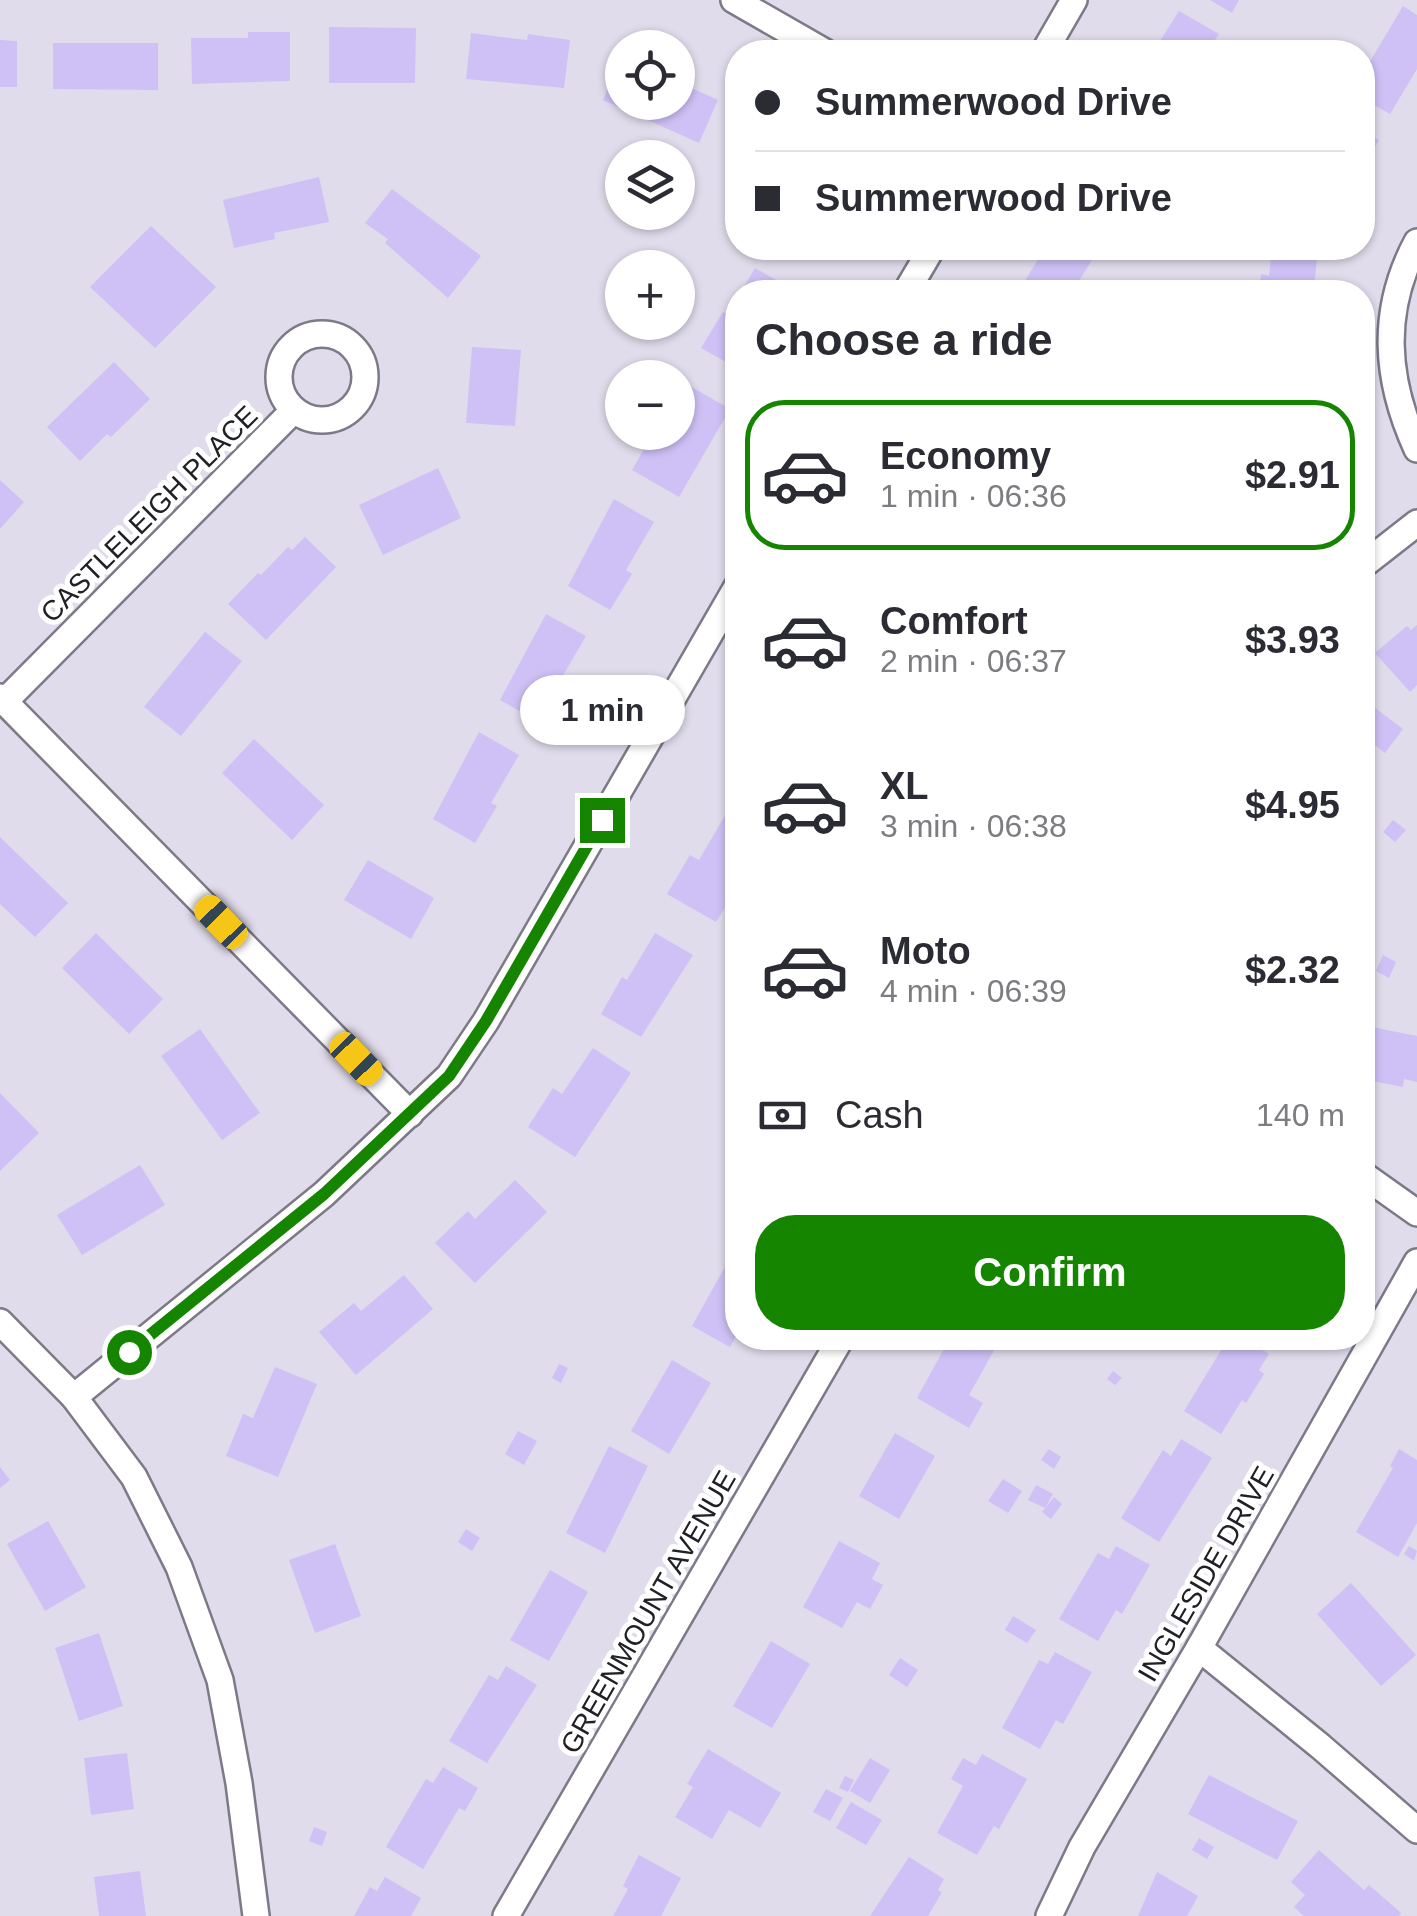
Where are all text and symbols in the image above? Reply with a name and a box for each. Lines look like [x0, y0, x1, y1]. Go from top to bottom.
map controls [605, 30, 695, 450]
button: locate [605, 30, 695, 120]
text: Summerwood Drive [815, 81, 1172, 123]
button: layers [605, 140, 695, 230]
text: Summerwood Drive [815, 177, 1172, 219]
button: + [605, 250, 695, 340]
text: Choose a ride [755, 314, 1053, 365]
button: − [605, 360, 695, 450]
street label: CASTLELEIGH PLACE [35, 400, 263, 628]
icon: car [760, 430, 850, 520]
text: Economy [880, 435, 1051, 477]
text: $2.91 [1245, 454, 1340, 496]
text: 1 min · 06:36 [880, 478, 1067, 514]
icon: car [760, 595, 850, 685]
text: Comfort [880, 600, 1028, 642]
text: $3.93 [1245, 619, 1340, 661]
text: 2 min · 06:37 [880, 643, 1067, 679]
callout: 1 min [520, 675, 684, 745]
text: 1 min [561, 692, 644, 728]
icon: car [760, 760, 850, 850]
text: XL [880, 765, 929, 807]
text: $4.95 [1245, 784, 1340, 826]
route end [580, 798, 625, 843]
text: 3 min · 06:38 [880, 808, 1067, 844]
car [189, 890, 253, 954]
icon: car [760, 925, 850, 1015]
text: Moto [880, 930, 971, 972]
text: $2.32 [1245, 949, 1340, 991]
text: 4 min · 06:39 [880, 973, 1067, 1009]
car [324, 1027, 388, 1091]
icon: cash [755, 1088, 810, 1143]
text: Cash [835, 1094, 924, 1136]
text: 140 m [1256, 1097, 1345, 1133]
button: Confirm [755, 1215, 1345, 1330]
route start [107, 1330, 152, 1375]
street label: INGLESIDE DRIVE [1132, 1461, 1280, 1687]
street label: GREENMOUNT AVENUE [554, 1465, 742, 1759]

